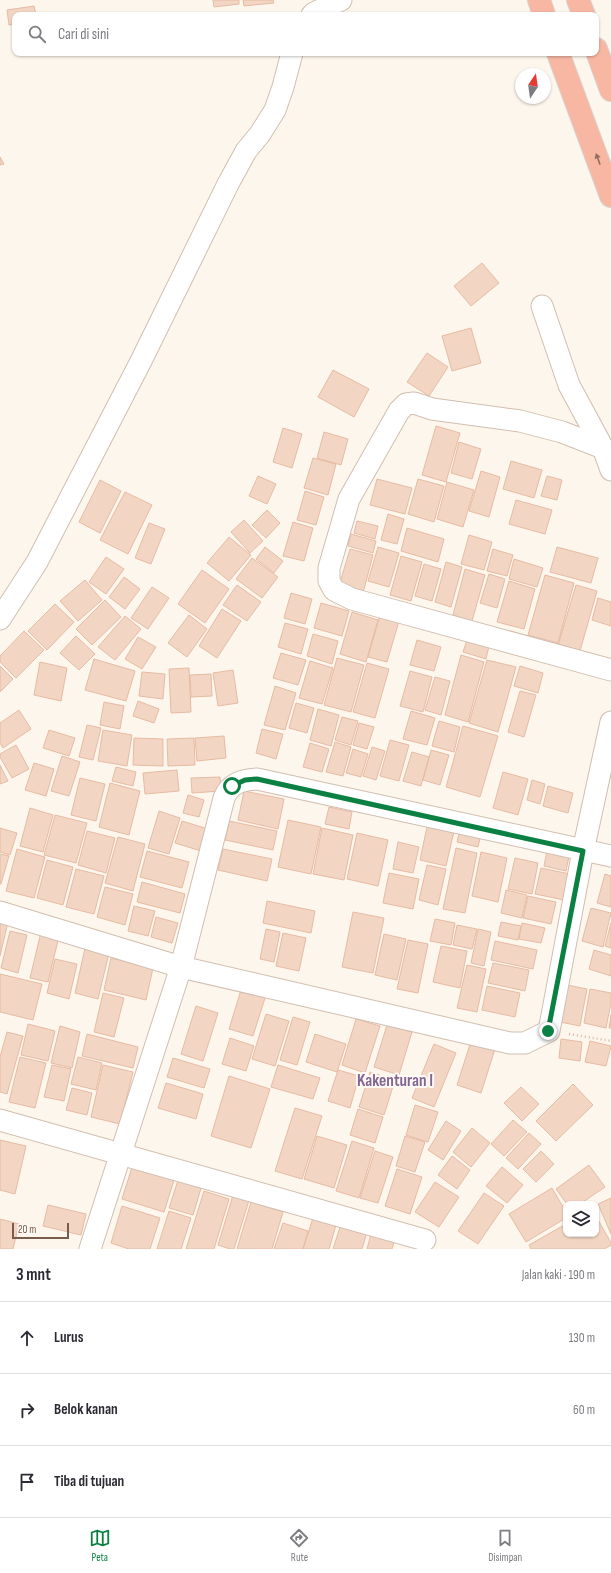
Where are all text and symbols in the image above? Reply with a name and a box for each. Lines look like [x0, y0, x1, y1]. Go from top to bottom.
search box [12, 12, 599, 56]
icon: search [26, 23, 48, 45]
text: Cari di sini [58, 25, 109, 44]
north arrow [515, 68, 551, 104]
one-way arrow [594, 153, 600, 165]
route start [223, 777, 241, 795]
route end [539, 1022, 557, 1040]
district label: Kakenturan I [357, 1071, 433, 1091]
map controls [563, 1201, 599, 1237]
button: layers [563, 1201, 599, 1237]
scale bar [12, 1221, 69, 1240]
text: 20 m [18, 1223, 36, 1236]
text: 3 mnt [16, 1265, 51, 1285]
text: Jalan kaki · 190 m [522, 1267, 595, 1283]
icon: ahead [16, 1327, 38, 1349]
text: Lurus [54, 1328, 83, 1347]
text: 130 m [569, 1330, 595, 1346]
icon: right [16, 1399, 38, 1421]
text: Belok kanan [54, 1400, 118, 1419]
text: 60 m [573, 1402, 595, 1418]
icon: arrive [16, 1471, 38, 1493]
text: Tiba di tujuan [54, 1472, 124, 1491]
tab: Peta [89, 1527, 111, 1564]
tab: Rute [288, 1527, 310, 1564]
tab: Disimpan [488, 1527, 522, 1564]

